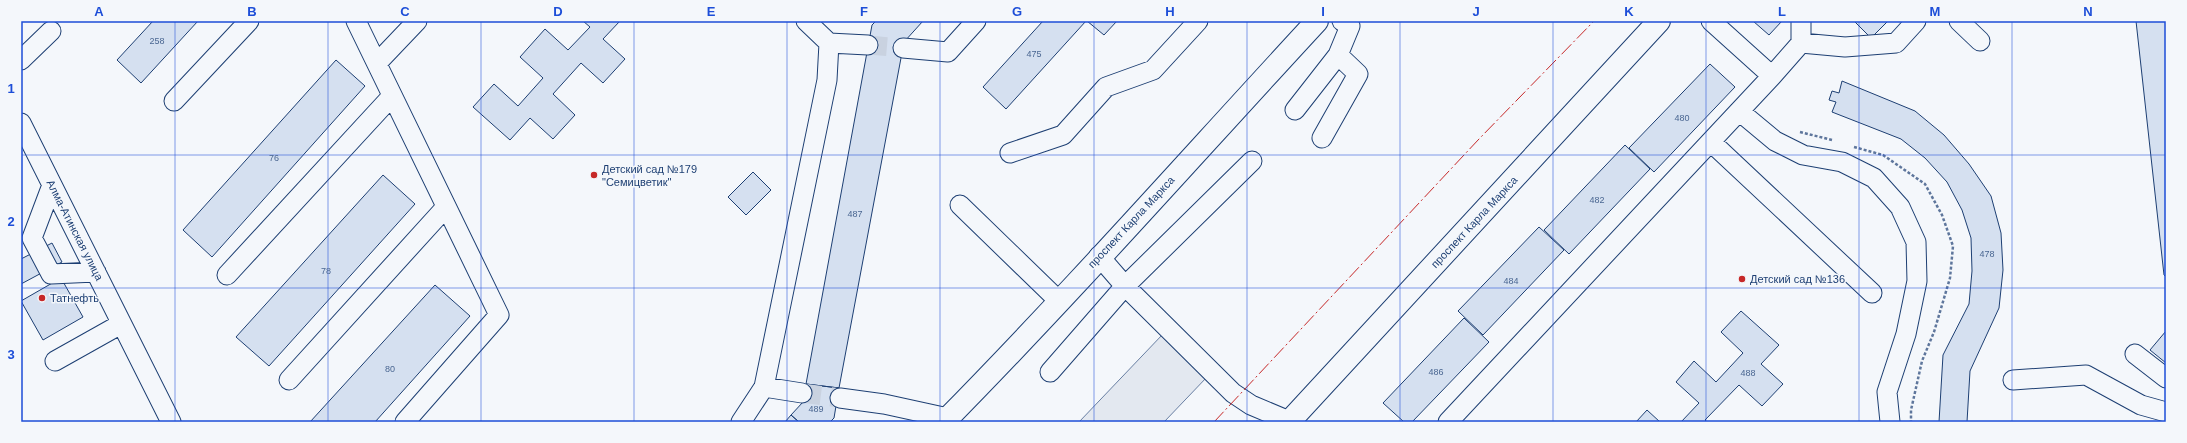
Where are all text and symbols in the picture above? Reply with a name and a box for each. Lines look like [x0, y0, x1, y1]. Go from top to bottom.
text: A [94, 4, 104, 19]
text: B [247, 4, 257, 19]
text: C [400, 4, 410, 19]
text: D [553, 4, 563, 19]
text: E [707, 4, 716, 19]
text: F [860, 4, 868, 19]
text: G [1012, 4, 1022, 19]
text: H [1165, 4, 1175, 19]
text: I [1321, 4, 1325, 19]
text: J [1472, 4, 1480, 19]
text: K [1624, 4, 1634, 19]
text: L [1778, 4, 1786, 19]
text: M [1930, 4, 1940, 19]
text: N [2083, 4, 2093, 19]
house number: 258 [149, 36, 165, 46]
house number: 475 [1026, 49, 1042, 59]
text: 1 [7, 81, 15, 96]
house number: 480 [1674, 113, 1690, 123]
house number: 76 [269, 153, 279, 163]
place label: Детский сад №179 "Семицветик" [602, 163, 697, 188]
marker: Детский сад №179 "Семицветик" [589, 170, 599, 180]
street label: проспект Карла Маркса [1085, 173, 1177, 270]
street label: проспект Карла Маркса [1428, 173, 1520, 270]
street label: Алма-Атинская улица [44, 178, 106, 283]
house number: 482 [1589, 195, 1605, 205]
house number: 487 [847, 209, 863, 219]
text: 2 [7, 214, 15, 229]
house number: 478 [1979, 249, 1995, 259]
house number: 78 [321, 266, 331, 276]
place label: Детский сад №136 [1750, 273, 1845, 285]
marker: Детский сад №136 [1737, 274, 1747, 284]
house number: 484 [1503, 276, 1519, 286]
place label: Татнефть [50, 292, 99, 304]
marker: Татнефть [37, 293, 47, 303]
text: 3 [7, 347, 15, 362]
house number: 80 [385, 364, 395, 374]
house number: 486 [1428, 367, 1444, 377]
house number: 488 [1740, 368, 1756, 378]
house number: 489 [808, 404, 824, 414]

